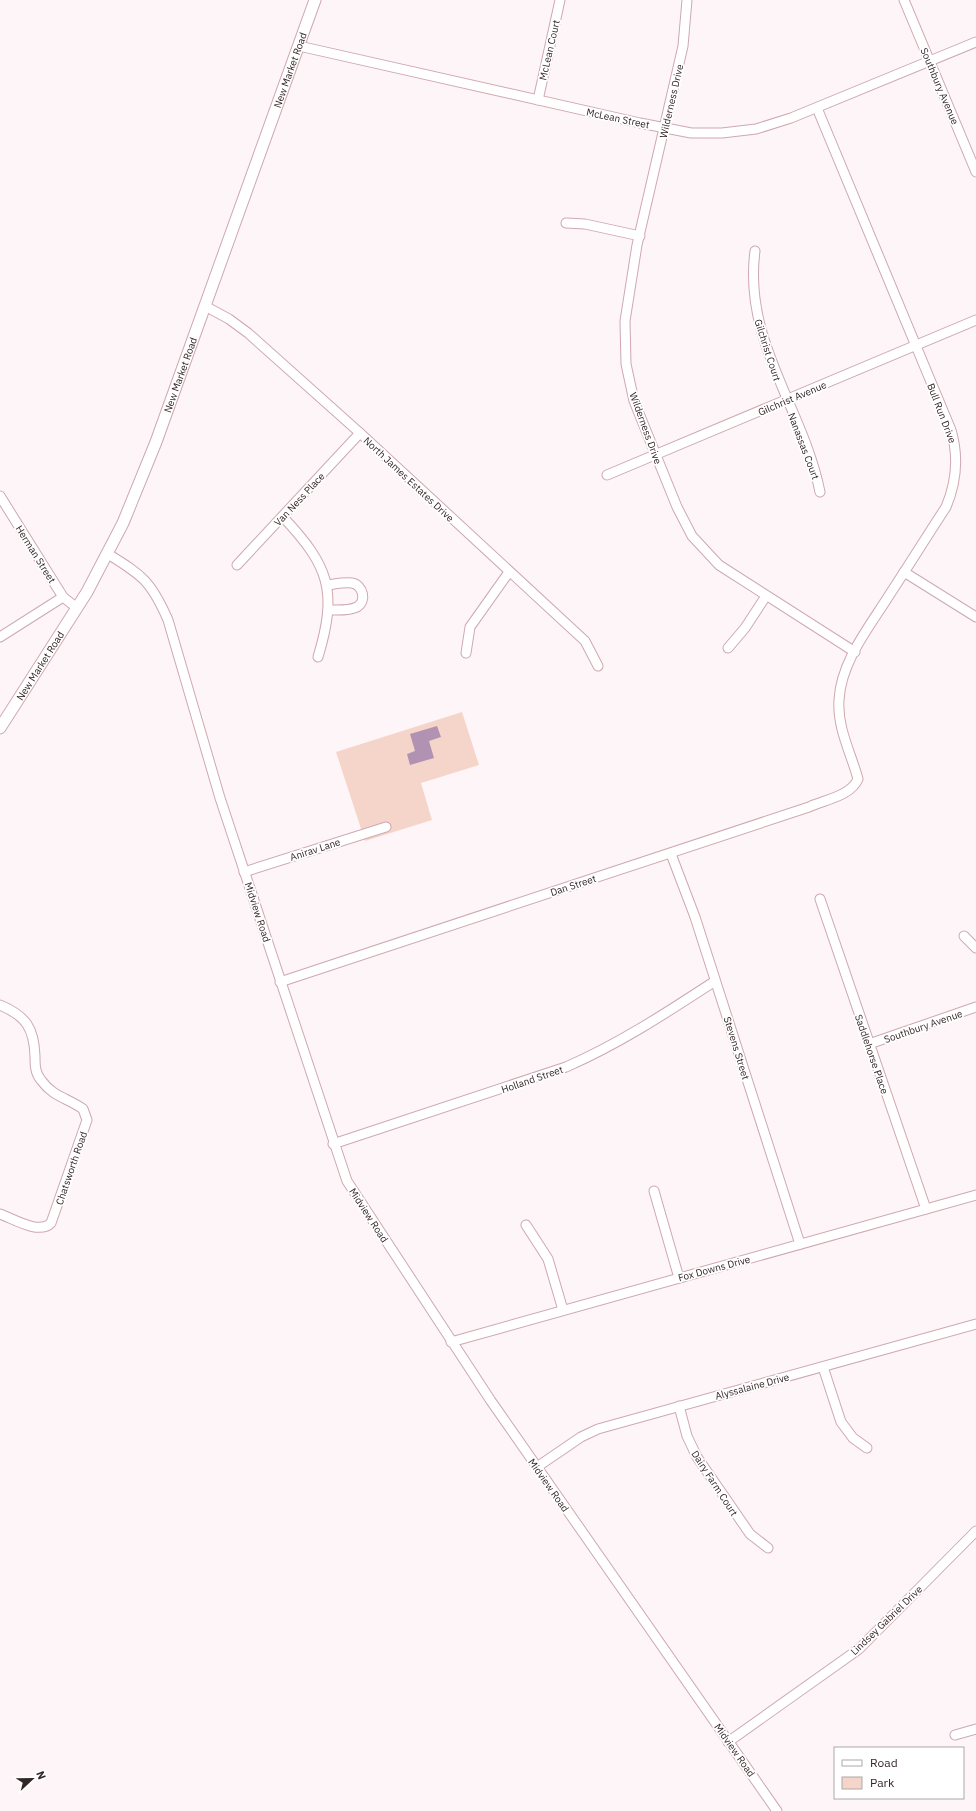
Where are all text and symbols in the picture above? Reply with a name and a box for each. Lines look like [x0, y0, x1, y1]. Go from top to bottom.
street label: McLean Court [536, 18, 563, 82]
street label: New Market Road [271, 31, 310, 110]
street label: Southbury Avenue [917, 46, 962, 127]
street label: Wilderness Drive [657, 62, 686, 139]
street label: McLean Street [585, 105, 651, 132]
street label: Gilchrist Court [751, 318, 784, 383]
street label: New Market Road [161, 336, 200, 415]
street label: Gilchrist Avenue [756, 378, 829, 419]
street label: Bull Run Drive [924, 381, 959, 446]
street label: Wilderness Drive [627, 390, 665, 466]
street label: Nanassas Court [785, 411, 822, 482]
street label: North James Estates Drive [361, 434, 457, 525]
street label: Van Ness Place [271, 470, 328, 529]
street label: Herman Street [13, 523, 59, 586]
street label: New Market Road [13, 629, 67, 703]
street label: Anirav Lane [288, 835, 342, 864]
street label: Dan Street [549, 872, 598, 899]
street label: Midview Road [242, 881, 273, 944]
street label: Southbury Avenue [882, 1007, 965, 1046]
street label: Saddlehorse Place [852, 1013, 891, 1096]
street label: Stevens Street [721, 1015, 752, 1082]
street label: Holland Street [499, 1063, 565, 1096]
street label: Chatsworth Road [53, 1130, 90, 1207]
street label: Midview Road [346, 1186, 391, 1245]
street label: Fox Downs Drive [677, 1252, 752, 1284]
street label: Alyssalaine Drive [714, 1370, 791, 1403]
street label: Dairy Farm Court [689, 1448, 741, 1519]
street label: Midview Road [525, 1456, 572, 1515]
street label: Lindsey Gabriel Drive [848, 1582, 925, 1658]
street label: Midview Road [711, 1721, 758, 1780]
legend [834, 1747, 964, 1799]
text: Road [870, 1755, 898, 1770]
north arrow [12, 1759, 52, 1799]
text: N [33, 1769, 49, 1782]
text: Park [870, 1775, 895, 1790]

